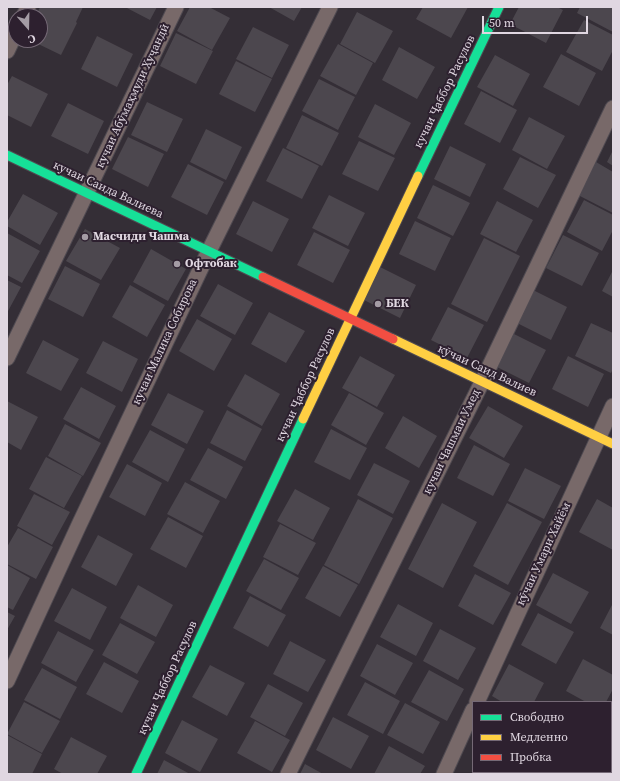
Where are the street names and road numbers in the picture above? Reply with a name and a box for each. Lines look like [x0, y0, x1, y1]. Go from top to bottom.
street label: кучаи Абӯмаҳмуди Хуҷандӣ [93, 22, 173, 170]
street label: кучаи Ҷаббор Расулов [411, 33, 479, 151]
street label: кучаи Саида Валиева [51, 158, 165, 222]
street label: кучаи Малика Собирова [130, 277, 200, 407]
street label: кучаи Ҷаббор Расулов [273, 326, 339, 444]
street label: кӯчаи Саид Валиев [435, 342, 539, 400]
street label: кучаи Чашмаи Умед [420, 387, 484, 497]
street label: кӯчаи Умари Хайём [514, 500, 574, 608]
street label: кучаи Ҷаббор Расулов [135, 619, 201, 737]

